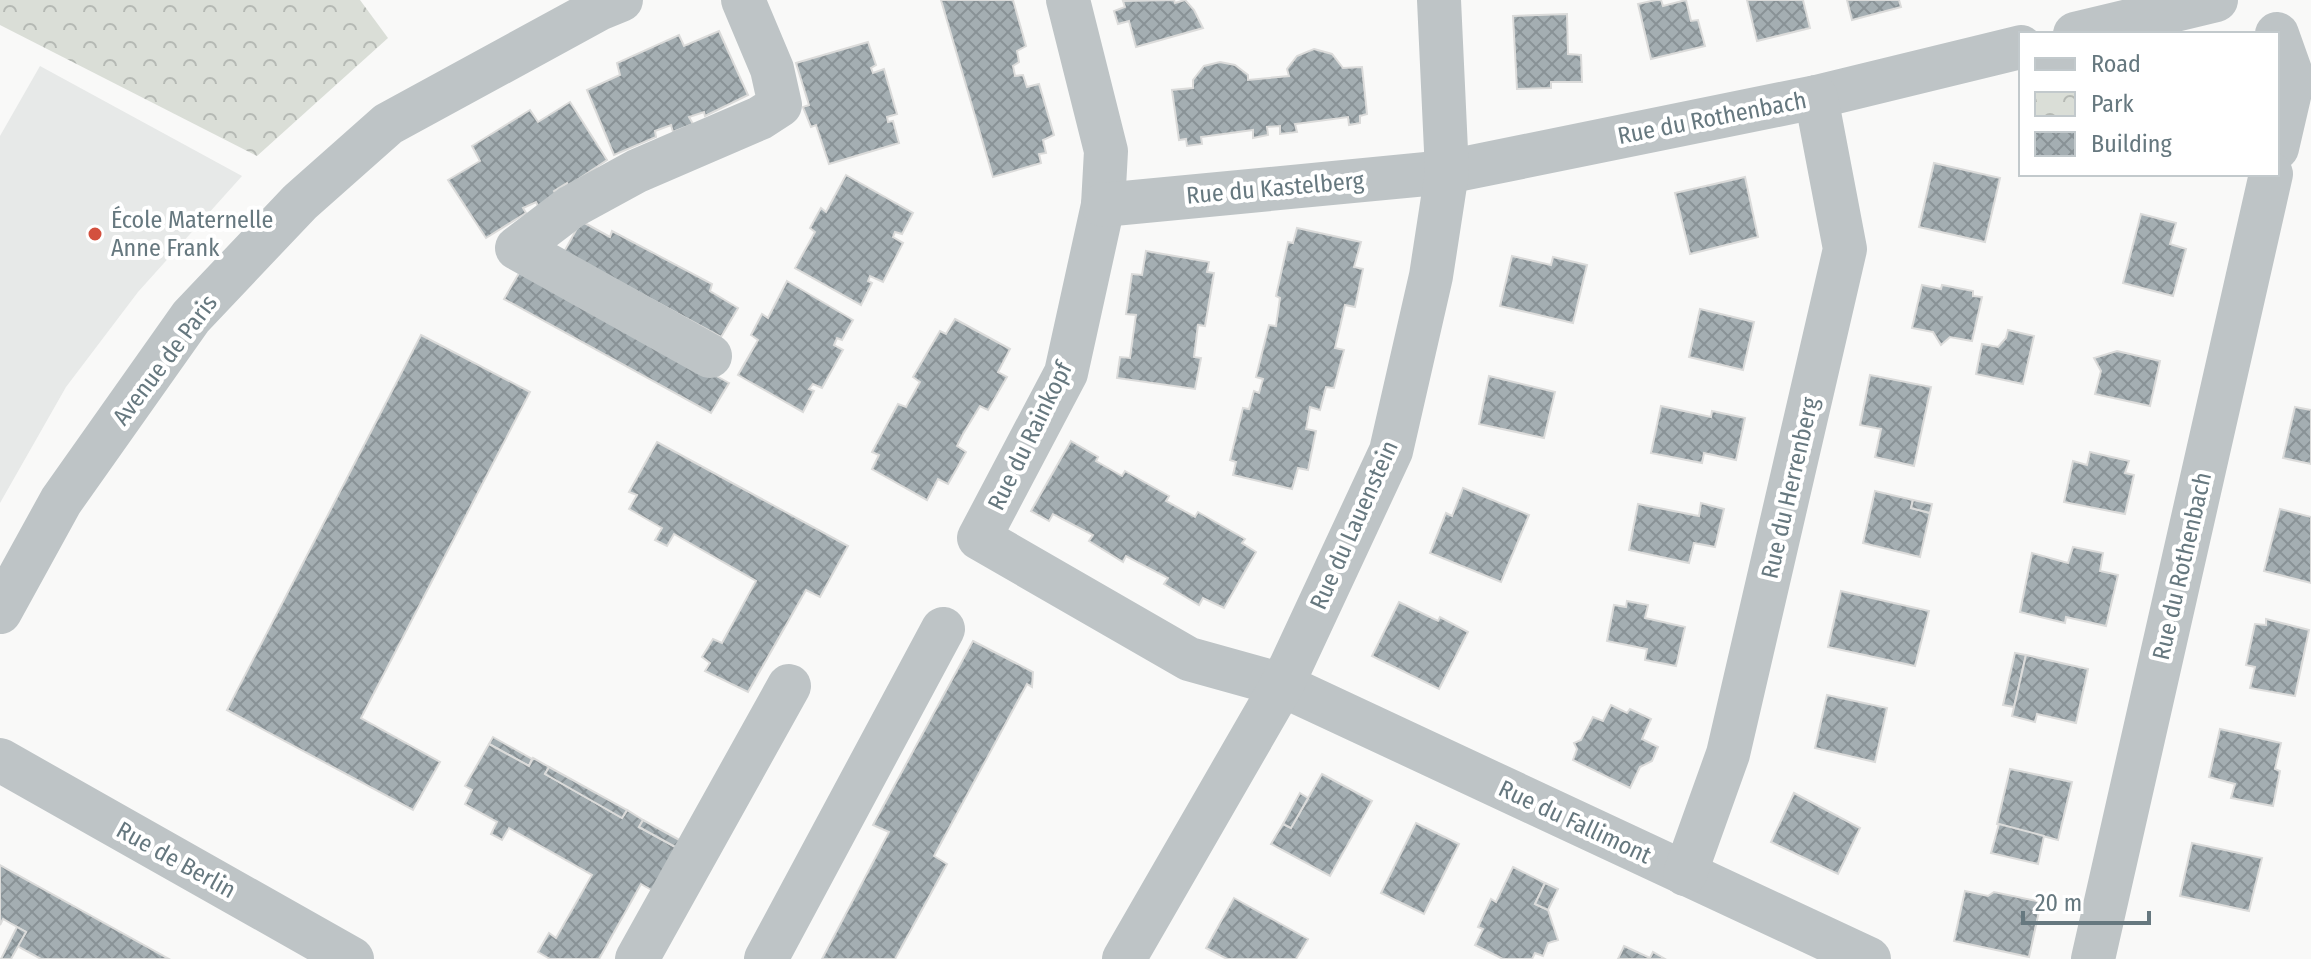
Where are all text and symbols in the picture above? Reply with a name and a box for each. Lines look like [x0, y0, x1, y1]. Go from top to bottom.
legend [2019, 32, 2279, 176]
text: Road [2091, 50, 2141, 78]
street label: Rue du Rothenbach [1615, 86, 1809, 150]
text: Park [2091, 90, 2134, 118]
text: Building [2091, 130, 2173, 158]
street label: Rue du Kastelberg [1185, 166, 1366, 210]
place label: École Maternelle Anne Frank [111, 205, 273, 262]
marker: École Maternelle Anne Frank [86, 225, 104, 243]
street label: Avenue de Paris [107, 289, 223, 431]
street label: Rue du Rainkopf [982, 356, 1079, 515]
street label: Rue du Herrenberg [1756, 394, 1825, 581]
street label: Rue du Lauenstein [1304, 436, 1404, 614]
street label: Rue du Rothenbach [2147, 469, 2217, 663]
street label: Rue du Fallimont [1494, 774, 1656, 870]
street label: Rue de Berlin [112, 816, 240, 904]
scale bar [2023, 875, 2149, 925]
text: 20 m [2035, 889, 2082, 917]

